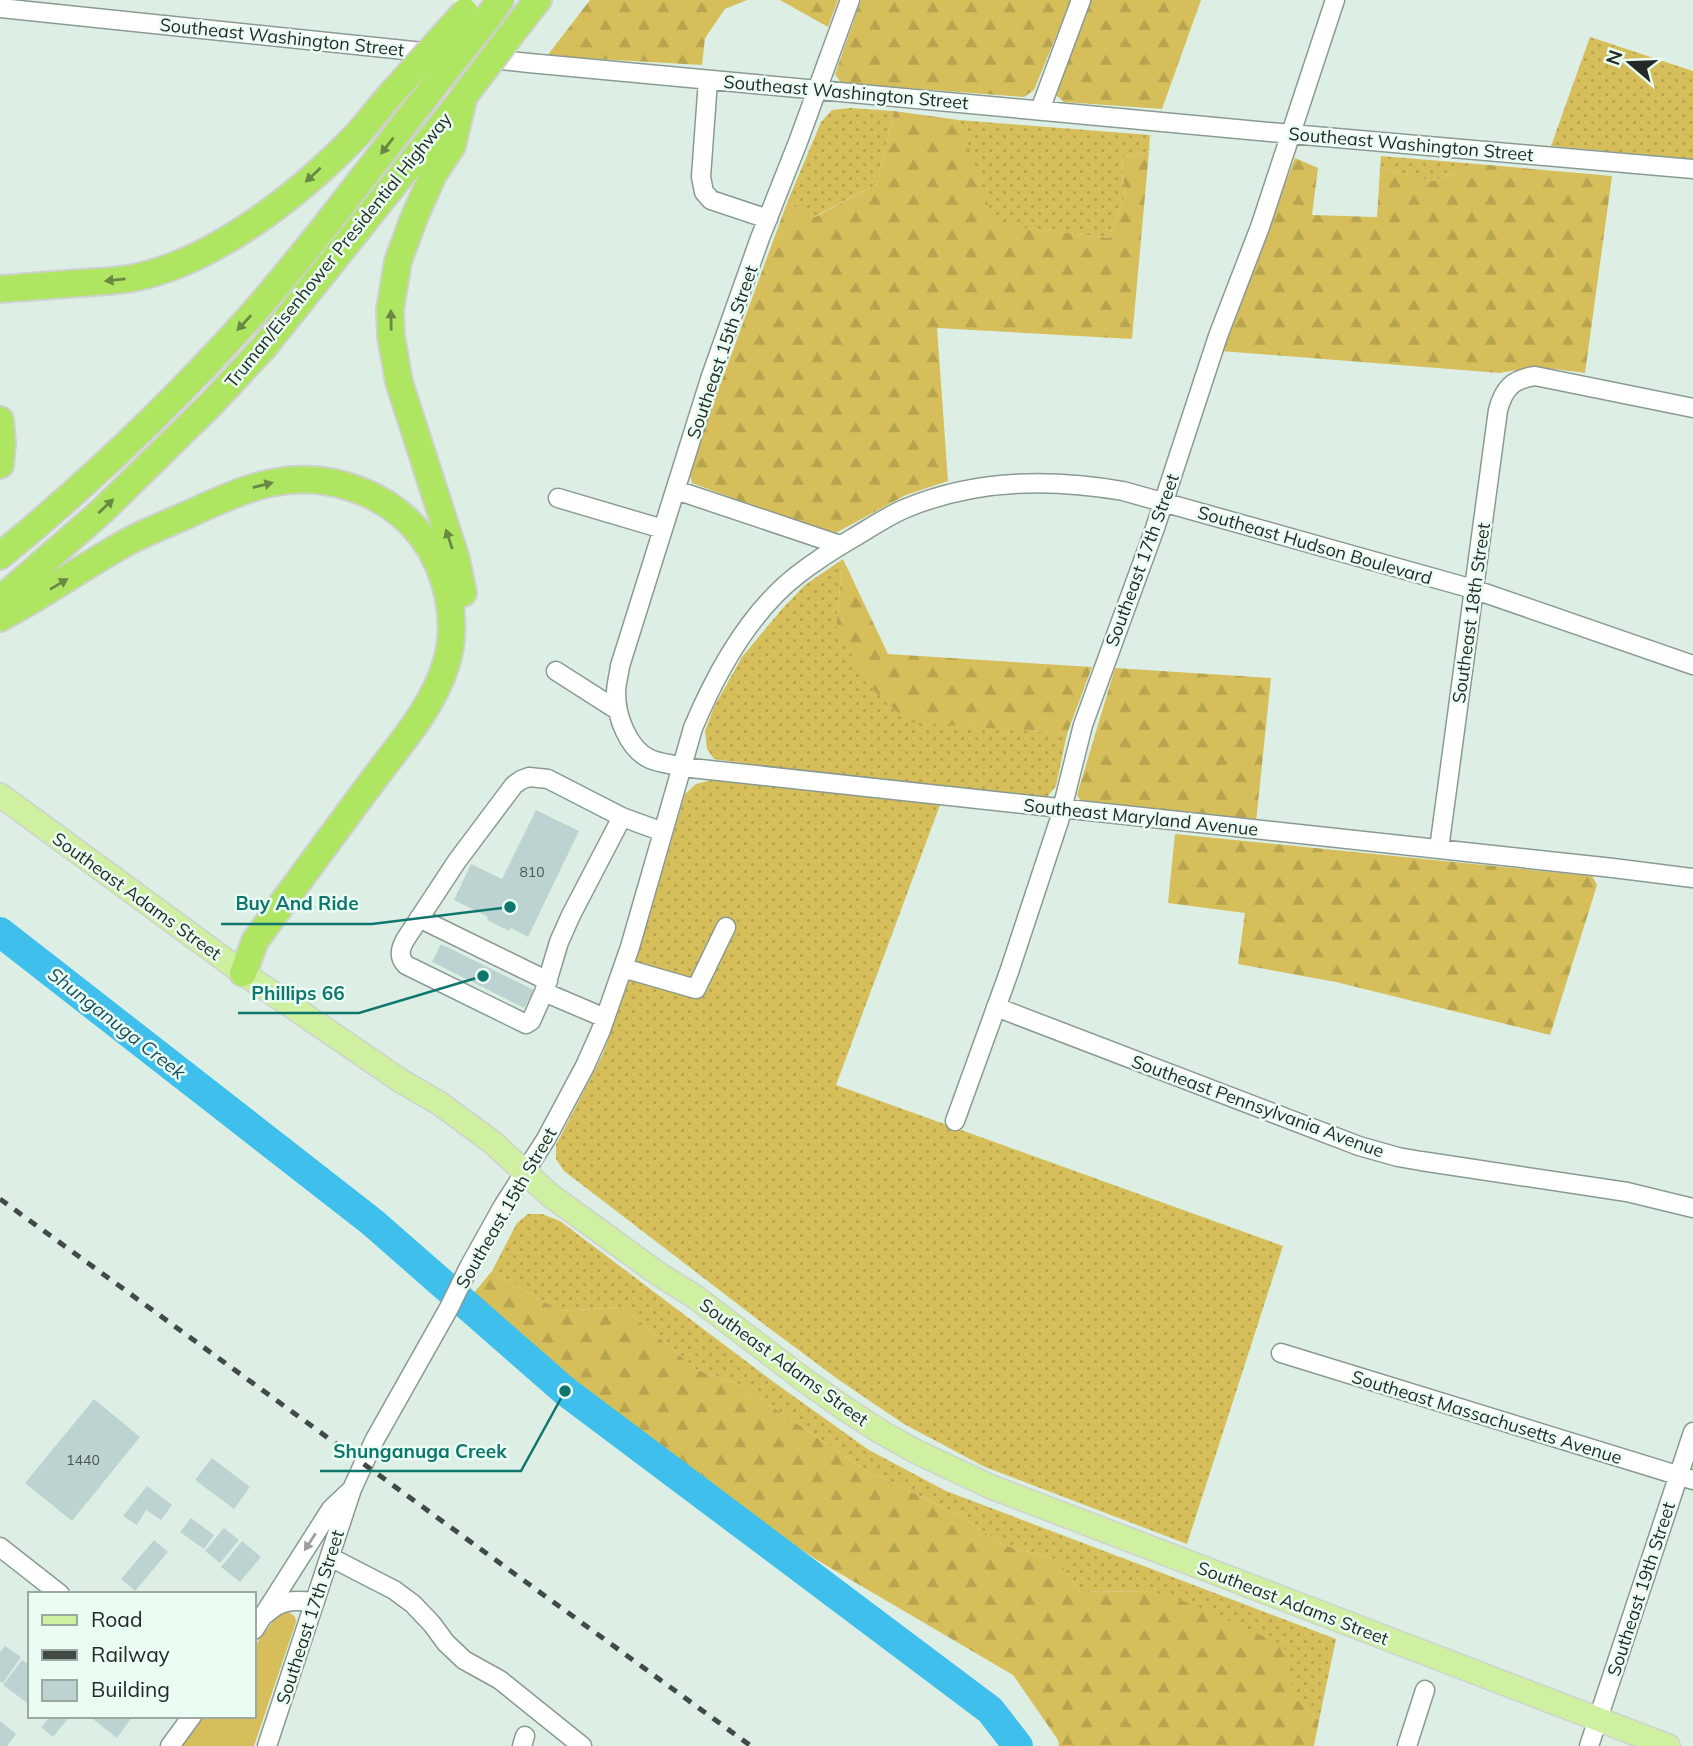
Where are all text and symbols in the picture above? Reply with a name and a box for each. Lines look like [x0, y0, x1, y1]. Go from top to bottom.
street label: Southeast Washington Street [159, 13, 405, 61]
north arrow [1595, 28, 1665, 98]
text: N [1600, 47, 1628, 68]
street label: Southeast Washington Street [723, 70, 969, 114]
street label: Truman/Eisenhower Presidential Highway [220, 107, 457, 392]
street label: Southeast Washington Street [1288, 122, 1534, 166]
one-way arrow [381, 137, 395, 155]
one-way arrow [305, 167, 322, 183]
street label: Southeast 15th Street [681, 262, 763, 442]
one-way arrow [104, 275, 126, 286]
one-way arrow [385, 308, 397, 330]
one-way arrow [236, 314, 252, 332]
street label: Southeast 17th Street [1100, 471, 1184, 649]
one-way arrow [252, 479, 274, 490]
one-way arrow [97, 499, 114, 515]
street label: Southeast Hudson Boulevard [1195, 500, 1435, 590]
street label: Southeast 18th Street [1447, 521, 1495, 705]
one-way arrow [444, 528, 454, 549]
one-way arrow [49, 577, 68, 590]
street label: Southeast Maryland Avenue [1023, 793, 1259, 841]
street label: Southeast Adams Street [48, 827, 226, 965]
house number: 810 [519, 863, 545, 881]
callout: Buy And Ride [221, 884, 372, 924]
text: Buy And Ride [235, 891, 359, 915]
water label: Shunganuga Creek [43, 962, 192, 1085]
callout: Phillips 66 [238, 973, 359, 1013]
text: Phillips 66 [251, 981, 345, 1005]
street label: Southeast Pennsylvania Avenue [1129, 1050, 1387, 1162]
street label: Southeast 15th Street [451, 1123, 561, 1293]
street label: Southeast Adams Street [695, 1293, 873, 1431]
street label: Southeast Massachusetts Avenue [1349, 1365, 1625, 1469]
callout: Shunganuga Creek [320, 1431, 521, 1471]
text: Shunganuga Creek [333, 1439, 507, 1463]
house number: 1440 [66, 1451, 100, 1469]
street label: Southeast 19th Street [1602, 1499, 1680, 1679]
street label: Southeast 17th Street [271, 1527, 349, 1707]
one-way arrow [303, 1533, 317, 1551]
street label: Southeast Adams Street [1194, 1556, 1392, 1650]
legend [28, 1592, 256, 1718]
text: Road [91, 1606, 142, 1632]
text: Railway [91, 1641, 170, 1667]
text: Building [91, 1676, 170, 1702]

